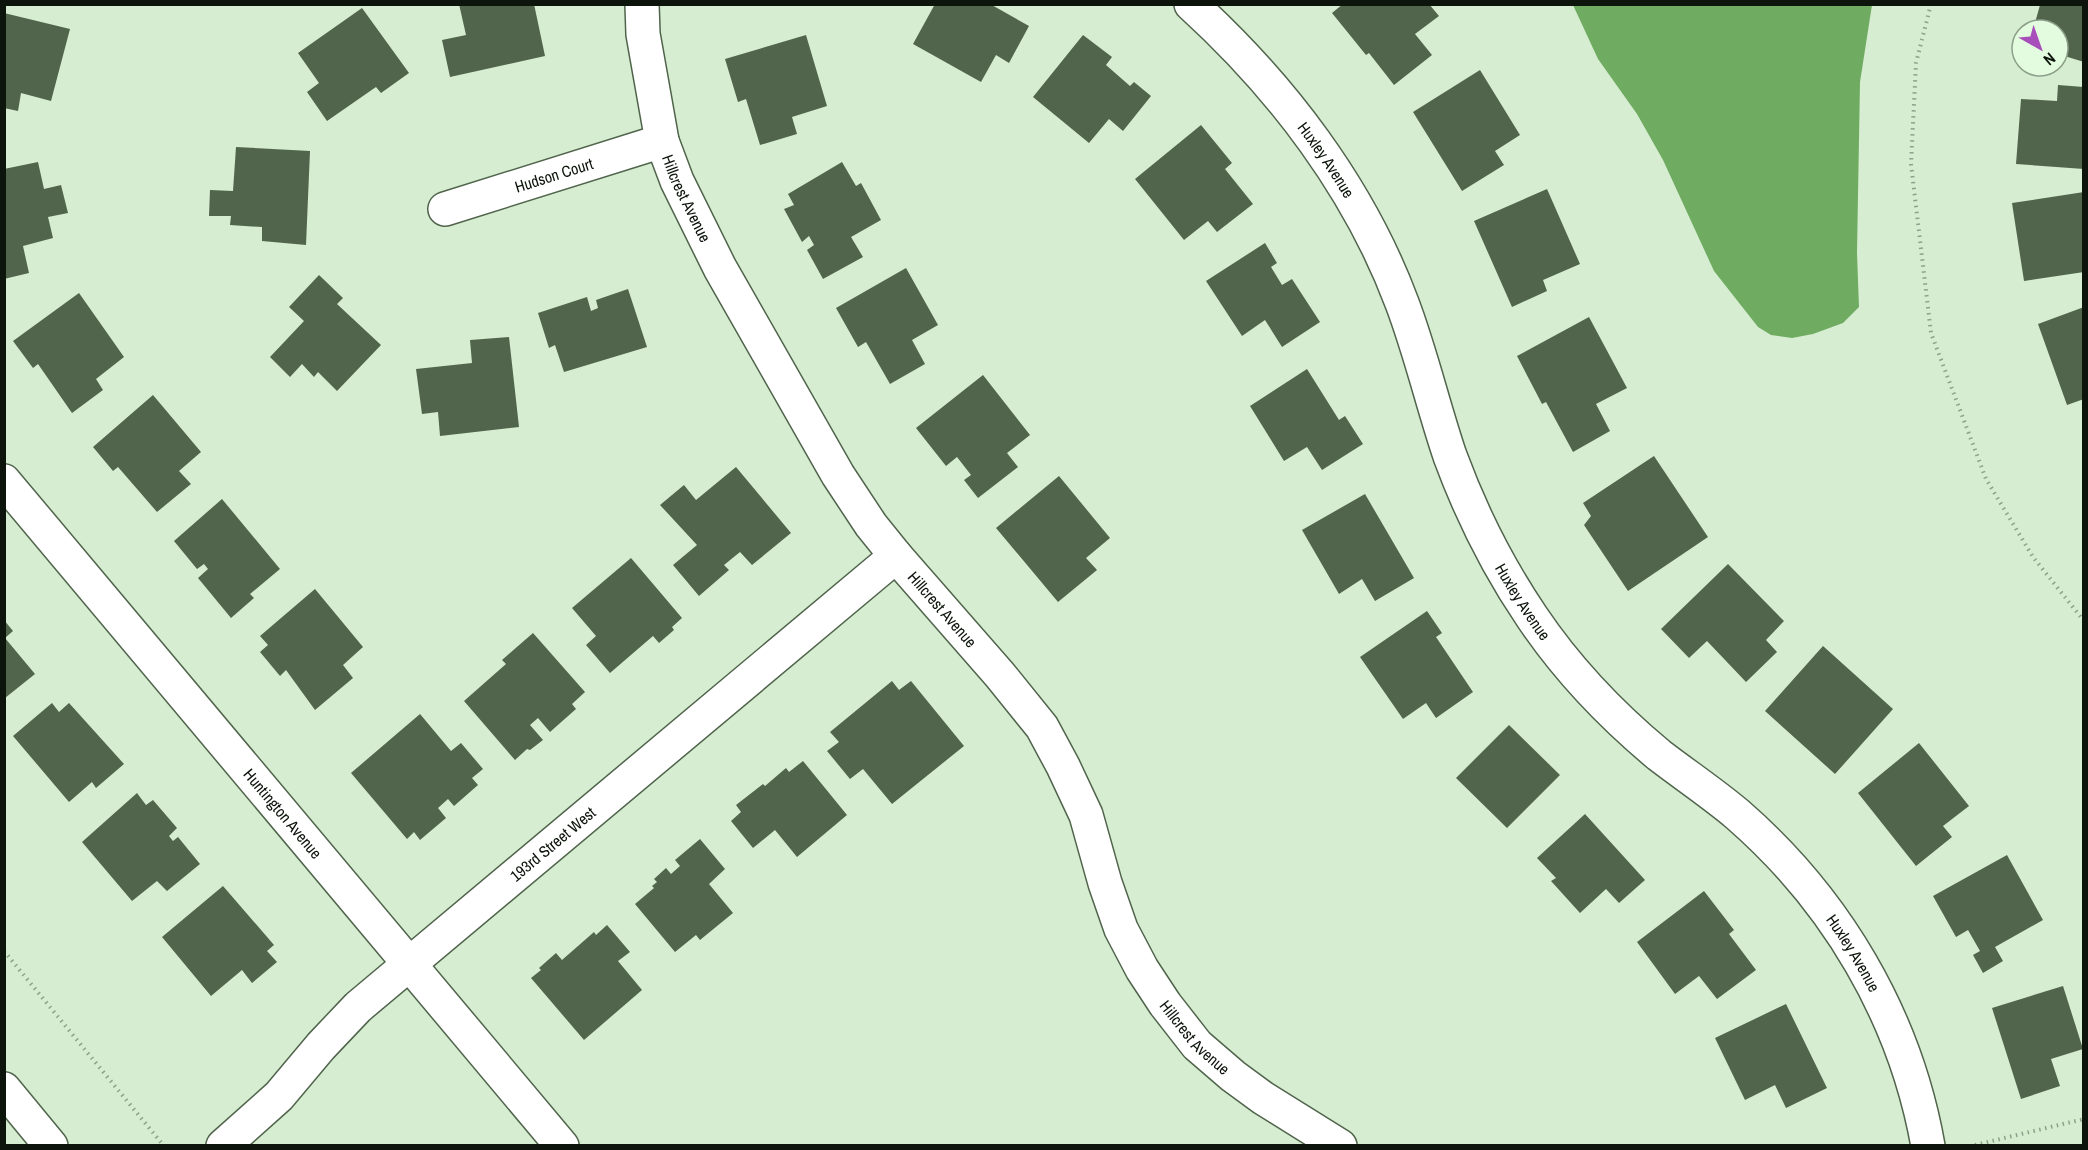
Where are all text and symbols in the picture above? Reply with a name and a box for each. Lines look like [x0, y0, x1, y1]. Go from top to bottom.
north arrow [2010, 18, 2070, 78]
text: N [2039, 48, 2060, 71]
street label: Huxley Avenue [1293, 117, 1360, 202]
street label: Hillcrest Avenue [657, 151, 717, 246]
street label: Hudson Court [512, 152, 596, 198]
street label: Huxley Avenue [1490, 559, 1556, 645]
street label: Hillcrest Avenue [903, 566, 982, 652]
street label: Huntington Avenue [239, 764, 327, 863]
street label: 193rd Street West [505, 801, 600, 886]
street label: Huxley Avenue [1821, 910, 1886, 996]
street label: Hillcrest Avenue [1155, 995, 1235, 1080]

